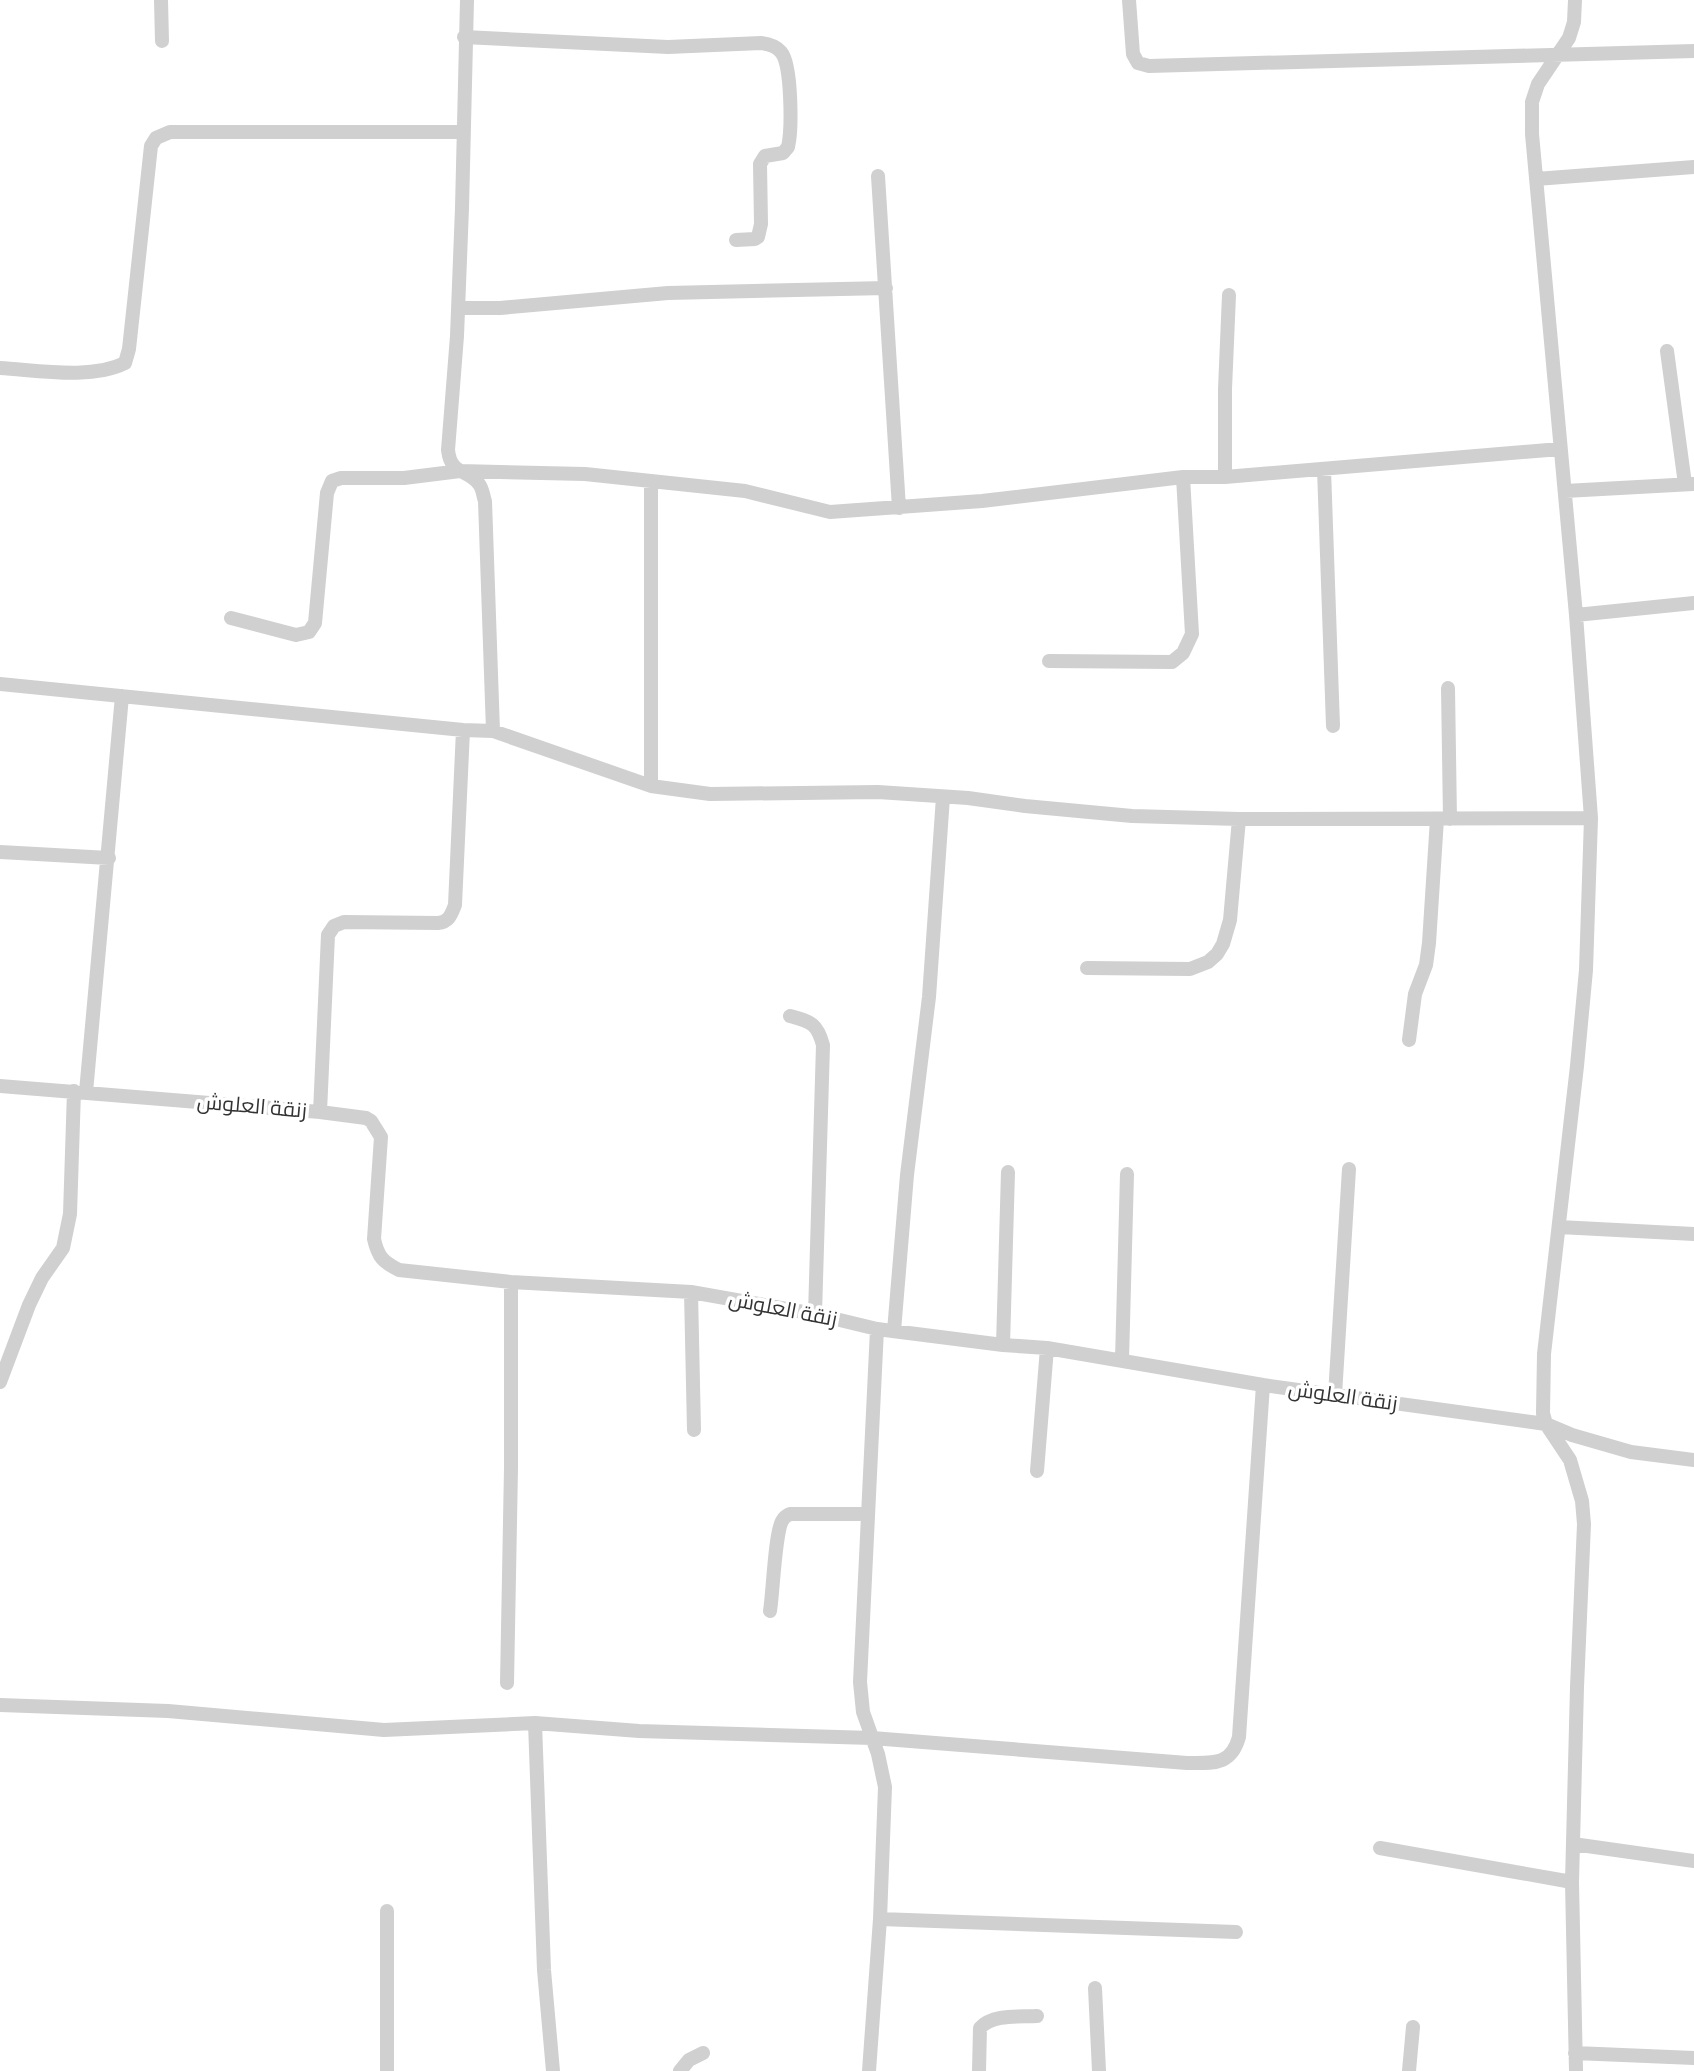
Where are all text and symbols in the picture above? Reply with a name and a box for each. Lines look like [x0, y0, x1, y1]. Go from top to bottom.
street label: زنقة العلوش [196, 1088, 308, 1124]
street label: زنقة العلوش [726, 1286, 840, 1332]
street label: زنقة العلوش [1287, 1375, 1399, 1417]

